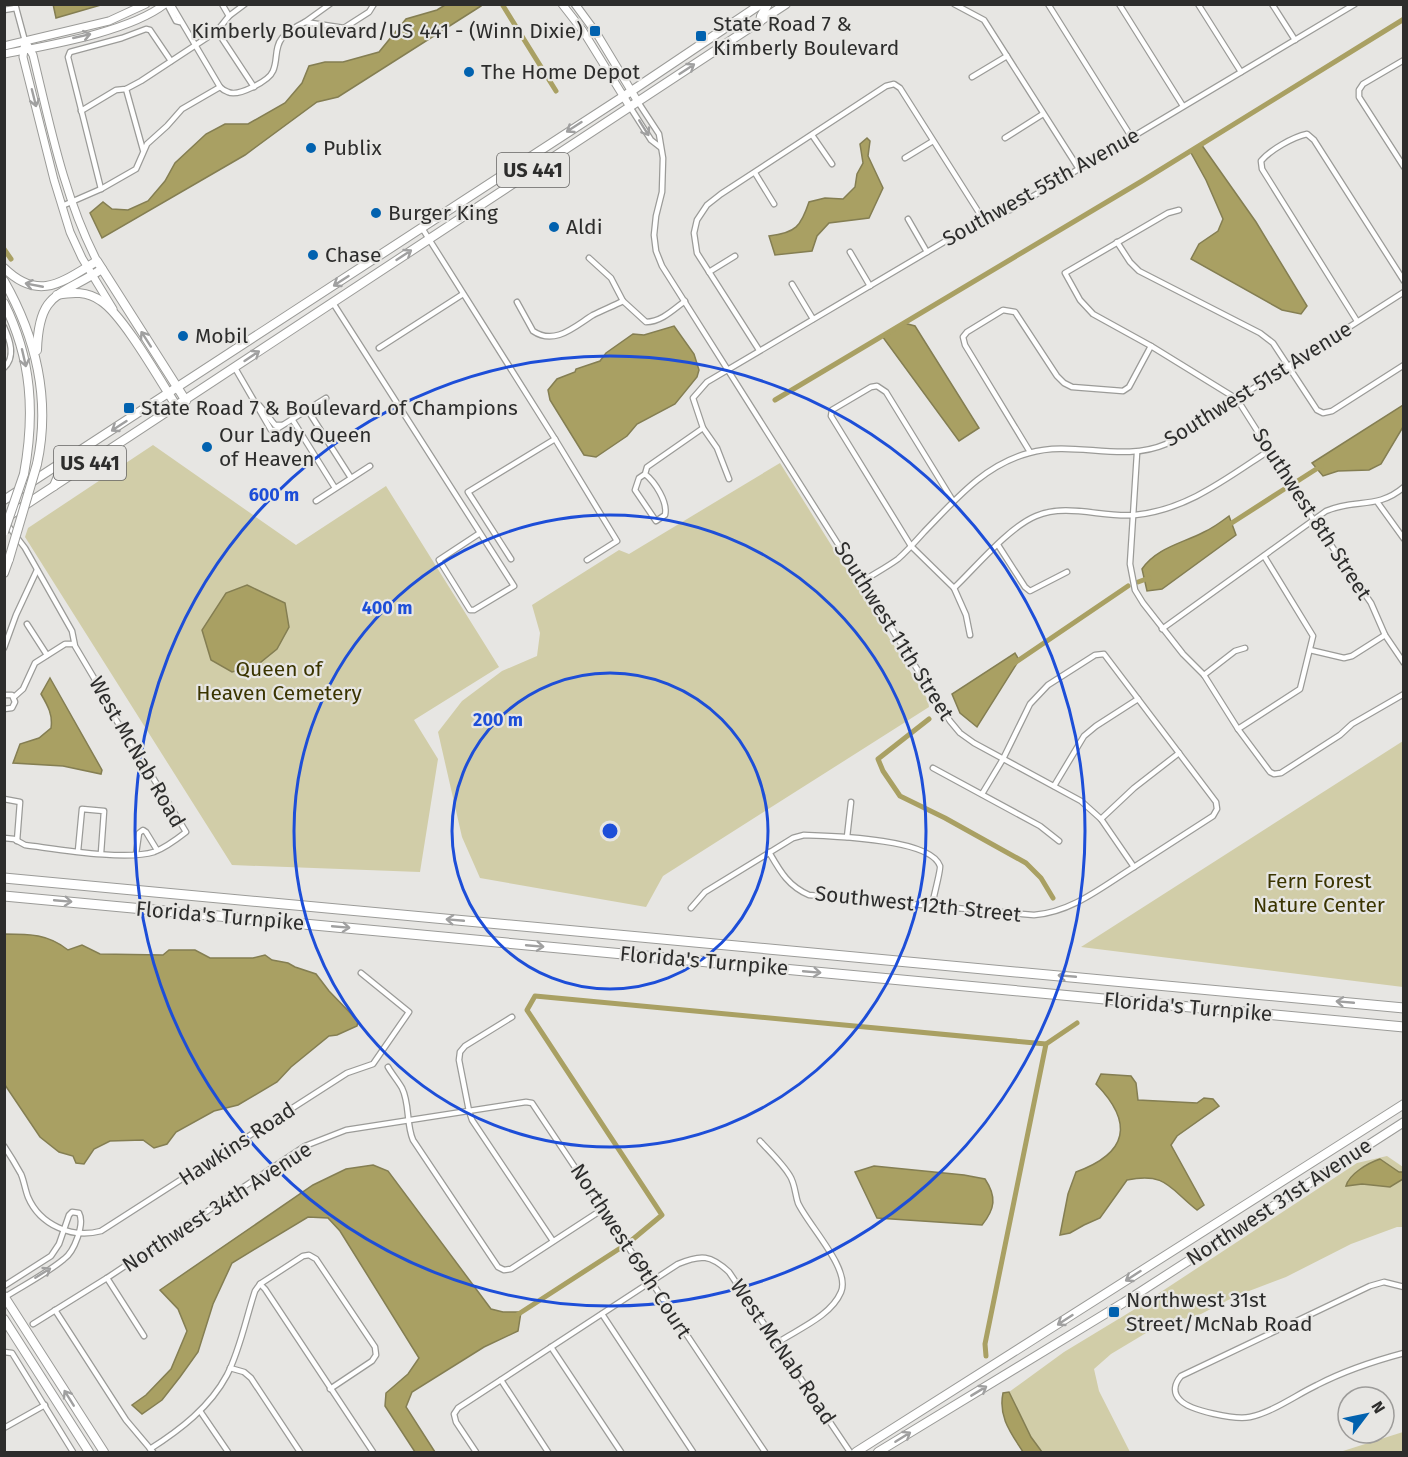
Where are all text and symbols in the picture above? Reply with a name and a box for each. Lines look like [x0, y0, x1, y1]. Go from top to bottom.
place label: State Road 7 & Kimberly Boulevard [713, 11, 899, 61]
place label: Kimberly Boulevard/US 441 - (Winn Dixie) [191, 18, 583, 44]
marker: Kimberly Boulevard/US 441 - (Winn Dixie) [588, 24, 602, 38]
marker: State Road 7 & Kimberly Boulevard [694, 29, 708, 43]
one-way arrow [72, 30, 91, 42]
place label: The Home Depot [481, 59, 640, 85]
one-way arrow [678, 63, 695, 75]
marker: The Home Depot [462, 65, 476, 79]
one-way arrow [28, 88, 40, 107]
one-way arrow [638, 119, 650, 136]
one-way arrow [566, 122, 583, 134]
street label: Southwest 55th Avenue [938, 122, 1144, 252]
place label: Publix [323, 135, 382, 161]
marker: Publix [304, 141, 318, 155]
road number: US 441 [497, 153, 569, 187]
place label: Burger King [388, 200, 498, 226]
marker: Burger King [369, 206, 383, 220]
place label: Aldi [566, 214, 603, 240]
marker: Aldi [547, 220, 561, 234]
place label: Chase [325, 242, 381, 268]
marker: Chase [306, 248, 320, 262]
one-way arrow [396, 249, 413, 262]
one-way arrow [333, 275, 350, 287]
one-way arrow [25, 279, 44, 290]
street label: Southwest 51st Avenue [1159, 316, 1357, 452]
place label: Mobil [195, 323, 248, 349]
marker: Mobil [176, 329, 190, 343]
one-way arrow [140, 331, 152, 348]
one-way arrow [19, 348, 31, 367]
one-way arrow [244, 350, 260, 362]
place label: State Road 7 & Boulevard of Champions [141, 395, 518, 421]
marker: State Road 7 & Boulevard of Champions [122, 401, 136, 415]
one-way arrow [111, 419, 128, 432]
place label: Our Lady Queen of Heaven [219, 422, 371, 472]
street label: Southwest 8th Street [1247, 423, 1377, 605]
marker: Our Lady Queen of Heaven [200, 440, 214, 454]
road number: US 441 [54, 446, 126, 480]
text: 600 m [249, 484, 299, 506]
street label: Southwest 11th Street [829, 537, 960, 725]
text: 400 m [362, 597, 412, 619]
park label: Queen of Heaven Cemetery [196, 656, 362, 706]
street label: West McNab Road [83, 672, 191, 832]
text: 200 m [473, 709, 523, 731]
centre of rings [600, 821, 620, 841]
park label: Fern Forest Nature Center [1253, 868, 1385, 918]
street label: Southwest 12th Street [814, 880, 1023, 928]
one-way arrow [52, 896, 72, 907]
street label: Florida's Turnpike [135, 896, 305, 936]
one-way arrow [446, 914, 466, 925]
one-way arrow [330, 922, 350, 933]
one-way arrow [524, 940, 544, 951]
street label: Florida's Turnpike [619, 941, 789, 981]
one-way arrow [802, 967, 822, 978]
one-way arrow [1058, 971, 1078, 982]
street label: Florida's Turnpike [1103, 987, 1273, 1027]
one-way arrow [1336, 996, 1356, 1007]
street label: Hawkins Road [174, 1097, 300, 1191]
street label: Northwest 31st Avenue [1181, 1132, 1377, 1272]
street label: Northwest 34th Avenue [117, 1136, 317, 1278]
street label: Northwest 69th Court [565, 1159, 697, 1344]
one-way arrow [34, 1266, 51, 1278]
one-way arrow [1125, 1270, 1142, 1282]
street label: West McNab Road [725, 1274, 841, 1430]
place label: Northwest 31st Street/McNab Road [1126, 1287, 1313, 1337]
marker: Northwest 31st Street/McNab Road [1107, 1305, 1121, 1319]
one-way arrow [1057, 1314, 1074, 1326]
one-way arrow [970, 1384, 987, 1396]
north arrow [1336, 1385, 1396, 1445]
one-way arrow [63, 1390, 75, 1407]
text: N [1367, 1398, 1389, 1417]
one-way arrow [894, 1430, 911, 1442]

